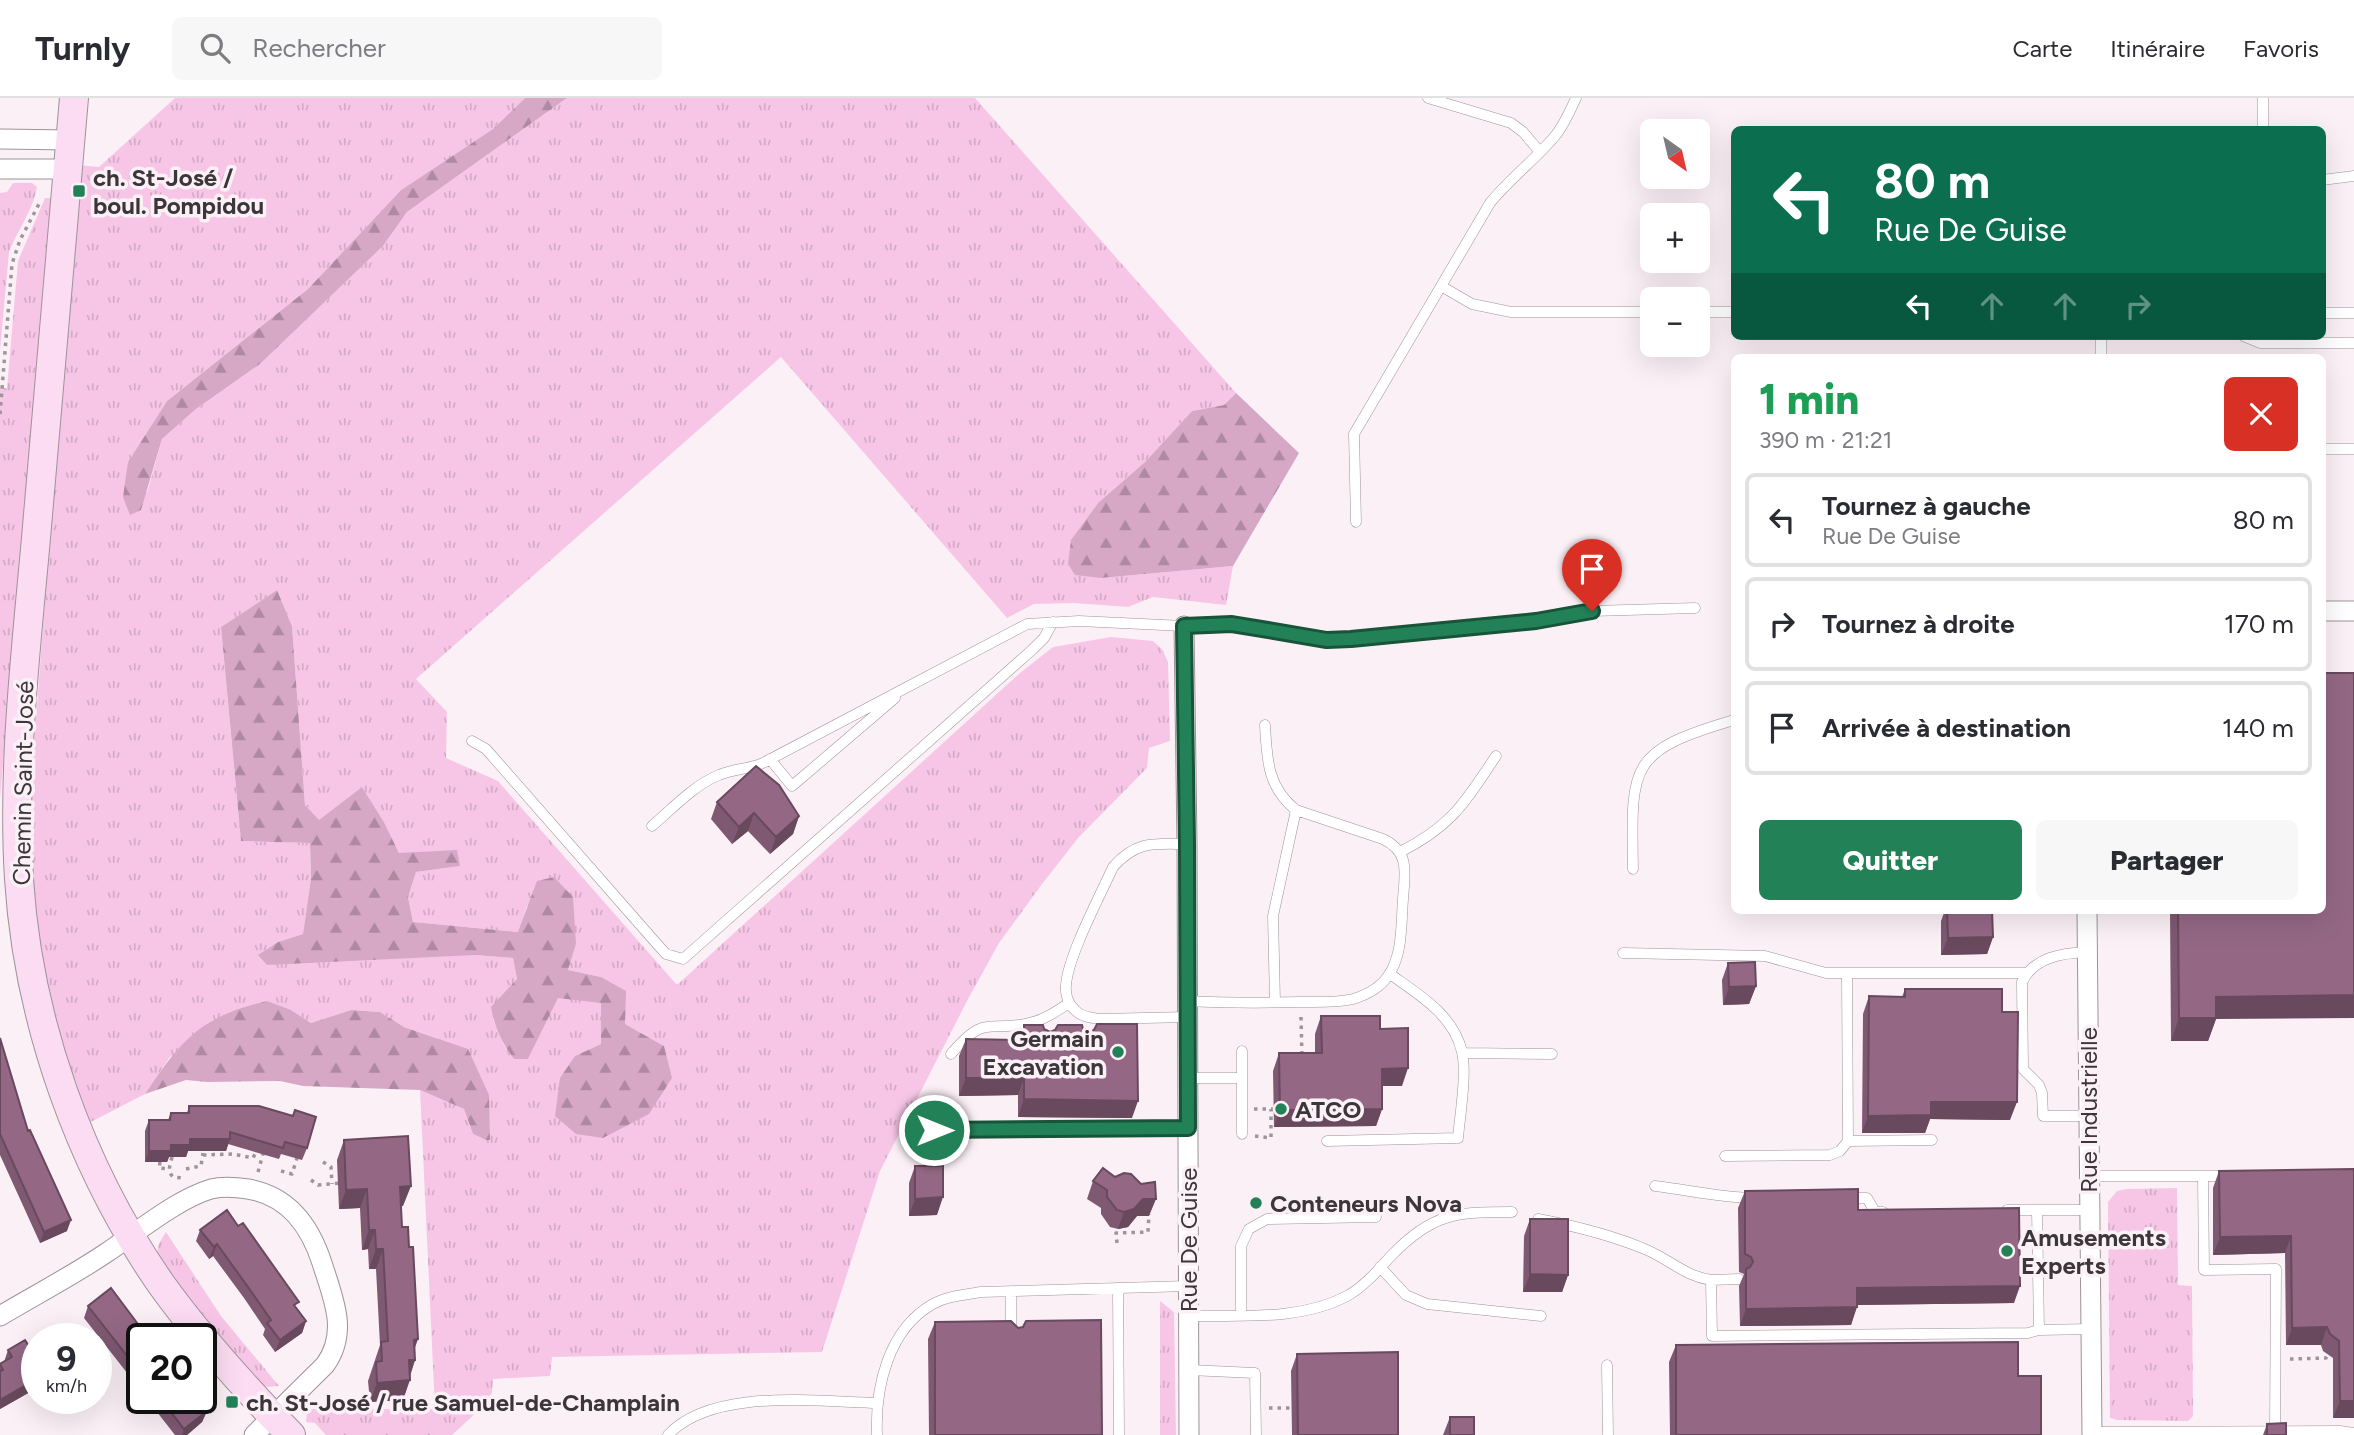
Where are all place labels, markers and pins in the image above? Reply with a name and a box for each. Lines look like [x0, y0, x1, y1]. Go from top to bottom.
place label: ch. St-José / boul. Pompidou [93, 163, 264, 220]
marker: ch. St-José / boul. Pompidou [71, 183, 87, 199]
pin [1562, 539, 1622, 611]
place label: Germain Excavation [983, 1024, 1104, 1081]
marker: Germain Excavation [1110, 1044, 1126, 1060]
place label: ATCO [1295, 1095, 1361, 1124]
marker: ATCO [1273, 1101, 1289, 1117]
place label: Conteneurs Nova [1270, 1189, 1462, 1218]
marker: Conteneurs Nova [1248, 1195, 1264, 1211]
place label: Amusements Experts [2021, 1223, 2166, 1280]
marker: Amusements Experts [1999, 1243, 2015, 1259]
place label: ch. St-José / rue Samuel-de-Champlain [246, 1388, 680, 1417]
marker: ch. St-José / rue Samuel-de-Champlain [224, 1394, 240, 1410]

